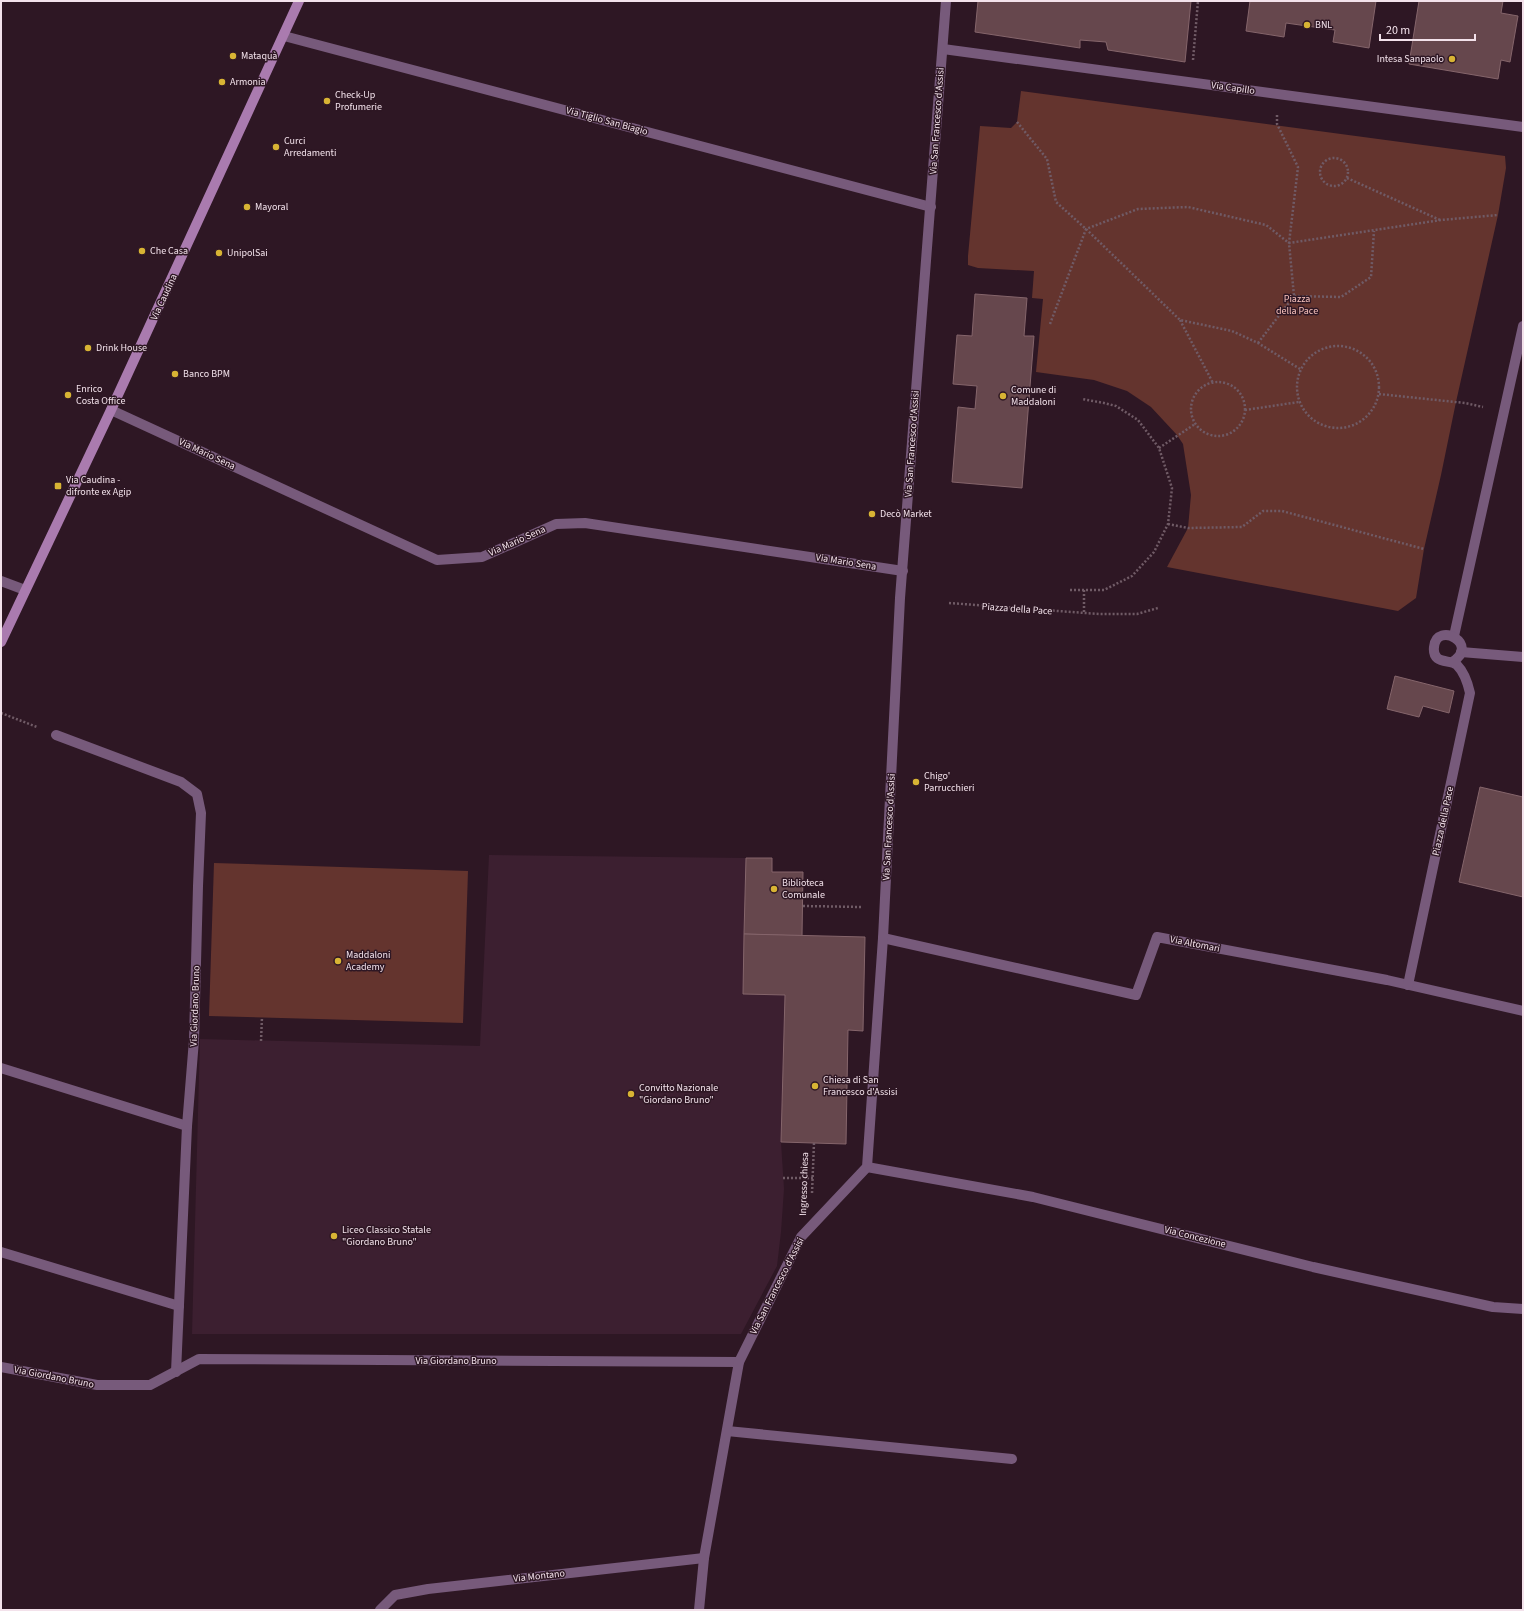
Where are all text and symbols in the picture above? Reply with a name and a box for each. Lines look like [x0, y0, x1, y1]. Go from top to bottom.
scale bar [1380, 16, 1475, 42]
place label: BNL [1315, 18, 1332, 32]
marker: BNL [1302, 20, 1312, 30]
text: 20 m [1386, 22, 1410, 39]
place label: Mataquà [241, 49, 277, 63]
marker: Mataquà [228, 51, 238, 61]
place label: Intesa Sanpaolo [1377, 52, 1444, 66]
marker: Intesa Sanpaolo [1447, 54, 1457, 64]
street label: Via San Francesco d'Assisi [926, 67, 948, 175]
place label: Armonia [230, 75, 266, 89]
marker: Armonia [217, 77, 227, 87]
street label: Via Capillo [1210, 78, 1256, 98]
place label: Check-Up Profumerie [335, 88, 382, 114]
marker: Check-Up Profumerie [322, 96, 332, 106]
street label: Via Tiglio San Biagio [565, 103, 649, 139]
place label: Curci Arredamenti [284, 134, 336, 160]
marker: Curci Arredamenti [271, 142, 281, 152]
place label: Mayoral [255, 200, 289, 214]
marker: Mayoral [242, 202, 252, 212]
place label: Che Casa [150, 244, 188, 258]
marker: Che Casa [137, 246, 147, 256]
place label: UnipolSai [227, 246, 268, 260]
marker: UnipolSai [214, 248, 224, 258]
street label: Via Caudina [147, 272, 181, 322]
park label: Piazza della Pace [1276, 292, 1318, 318]
place label: Drink House [96, 341, 147, 355]
marker: Drink House [83, 343, 93, 353]
place label: Banco BPM [183, 367, 230, 381]
marker: Banco BPM [170, 369, 180, 379]
place label: Enrico Costa Office [76, 382, 126, 408]
place label: Comune di Maddaloni [1011, 383, 1056, 409]
marker: Enrico Costa Office [63, 390, 73, 400]
street label: Via San Francesco d'Assisi [901, 390, 923, 498]
marker: Comune di Maddaloni [998, 391, 1008, 401]
street label: Via Mario Sena [176, 435, 238, 473]
place label: Via Caudina - difronte ex Agip [66, 473, 132, 499]
marker: Via Caudina - difronte ex Agip [53, 481, 63, 491]
place label: Decò Market [880, 507, 932, 521]
marker: Decò Market [867, 509, 877, 519]
street label: Via Mario Sena [486, 522, 548, 560]
street label: Via Mario Sena [815, 550, 877, 574]
street label: Piazza della Pace [981, 600, 1053, 618]
place label: Chigo' Parrucchieri [924, 769, 974, 795]
street label: Via San Francesco d'Assisi [879, 773, 899, 881]
marker: Chigo' Parrucchieri [911, 777, 921, 787]
street label: Piazza della Pace [1429, 785, 1457, 857]
place label: Biblioteca Comunale [782, 876, 825, 902]
marker: Biblioteca Comunale [769, 884, 779, 894]
street label: Via Altomari [1169, 932, 1221, 956]
place label: Maddaloni Academy [346, 948, 390, 974]
marker: Maddaloni Academy [333, 956, 343, 966]
street label: Via Giordano Bruno [187, 965, 203, 1047]
place label: Chiesa di San Francesco d'Assisi [823, 1073, 897, 1099]
place label: Convitto Nazionale "Giordano Bruno" [639, 1081, 718, 1107]
marker: Chiesa di San Francesco d'Assisi [810, 1081, 820, 1091]
marker: Convitto Nazionale "Giordano Bruno" [626, 1089, 636, 1099]
street label: Ingresso chiesa [796, 1152, 812, 1216]
place label: Liceo Classico Statale "Giordano Bruno" [342, 1223, 431, 1249]
street label: Via Concezione [1163, 1223, 1227, 1251]
marker: Liceo Classico Statale "Giordano Bruno" [329, 1231, 339, 1241]
street label: Via San Francesco d'Assisi [746, 1235, 808, 1337]
street label: Via Giordano Bruno [415, 1354, 497, 1368]
street label: Via Giordano Bruno [13, 1362, 95, 1392]
street label: Via Montano [512, 1566, 566, 1586]

